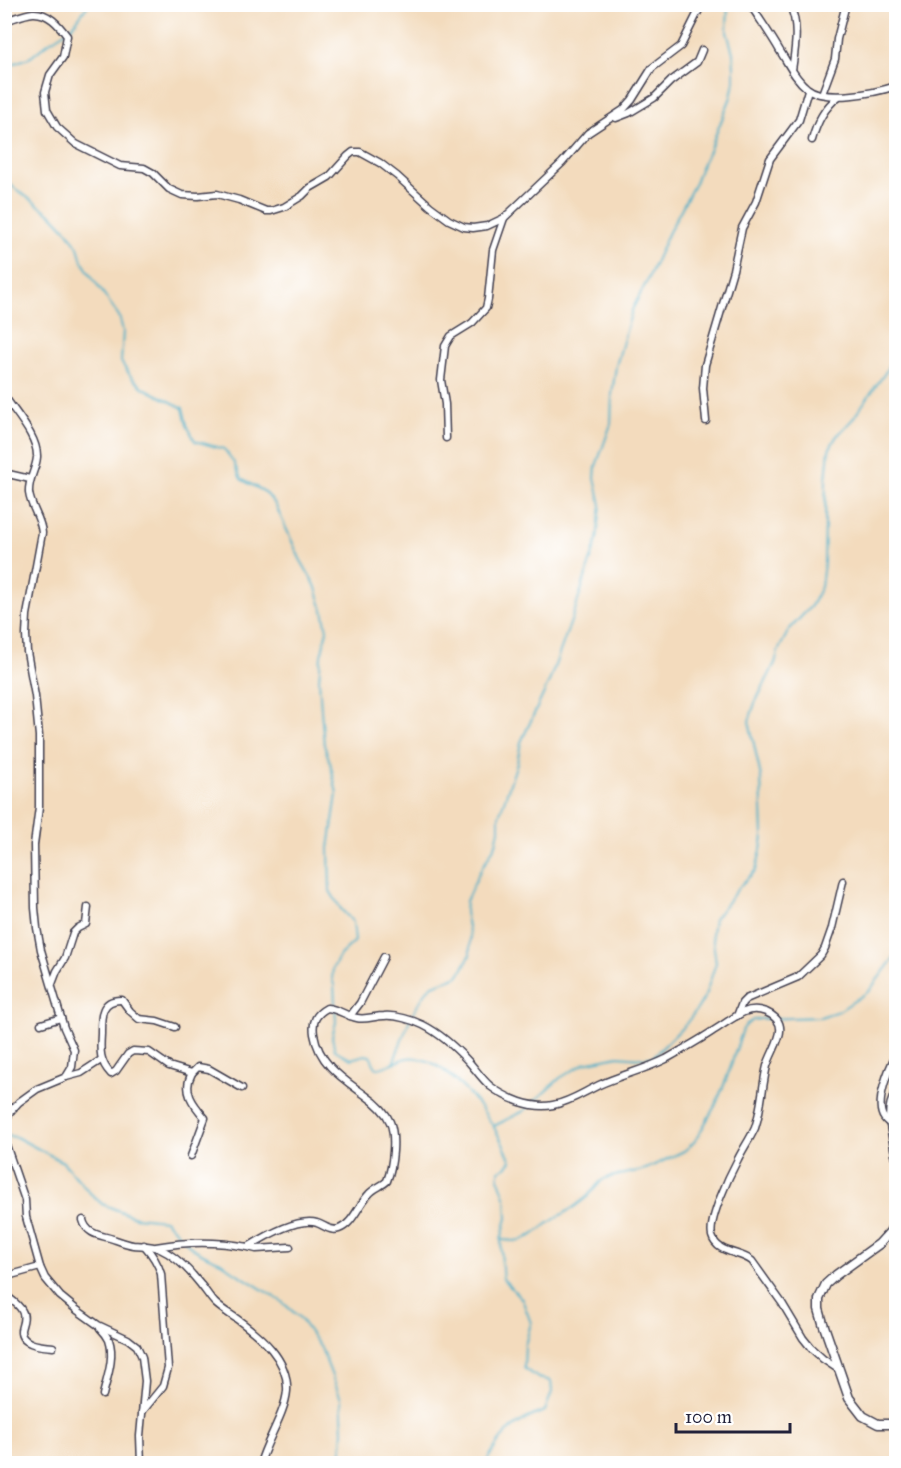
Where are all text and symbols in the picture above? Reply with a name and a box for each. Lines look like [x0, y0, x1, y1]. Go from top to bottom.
scale bar [676, 1396, 790, 1434]
text: 100 m [685, 1406, 732, 1428]

